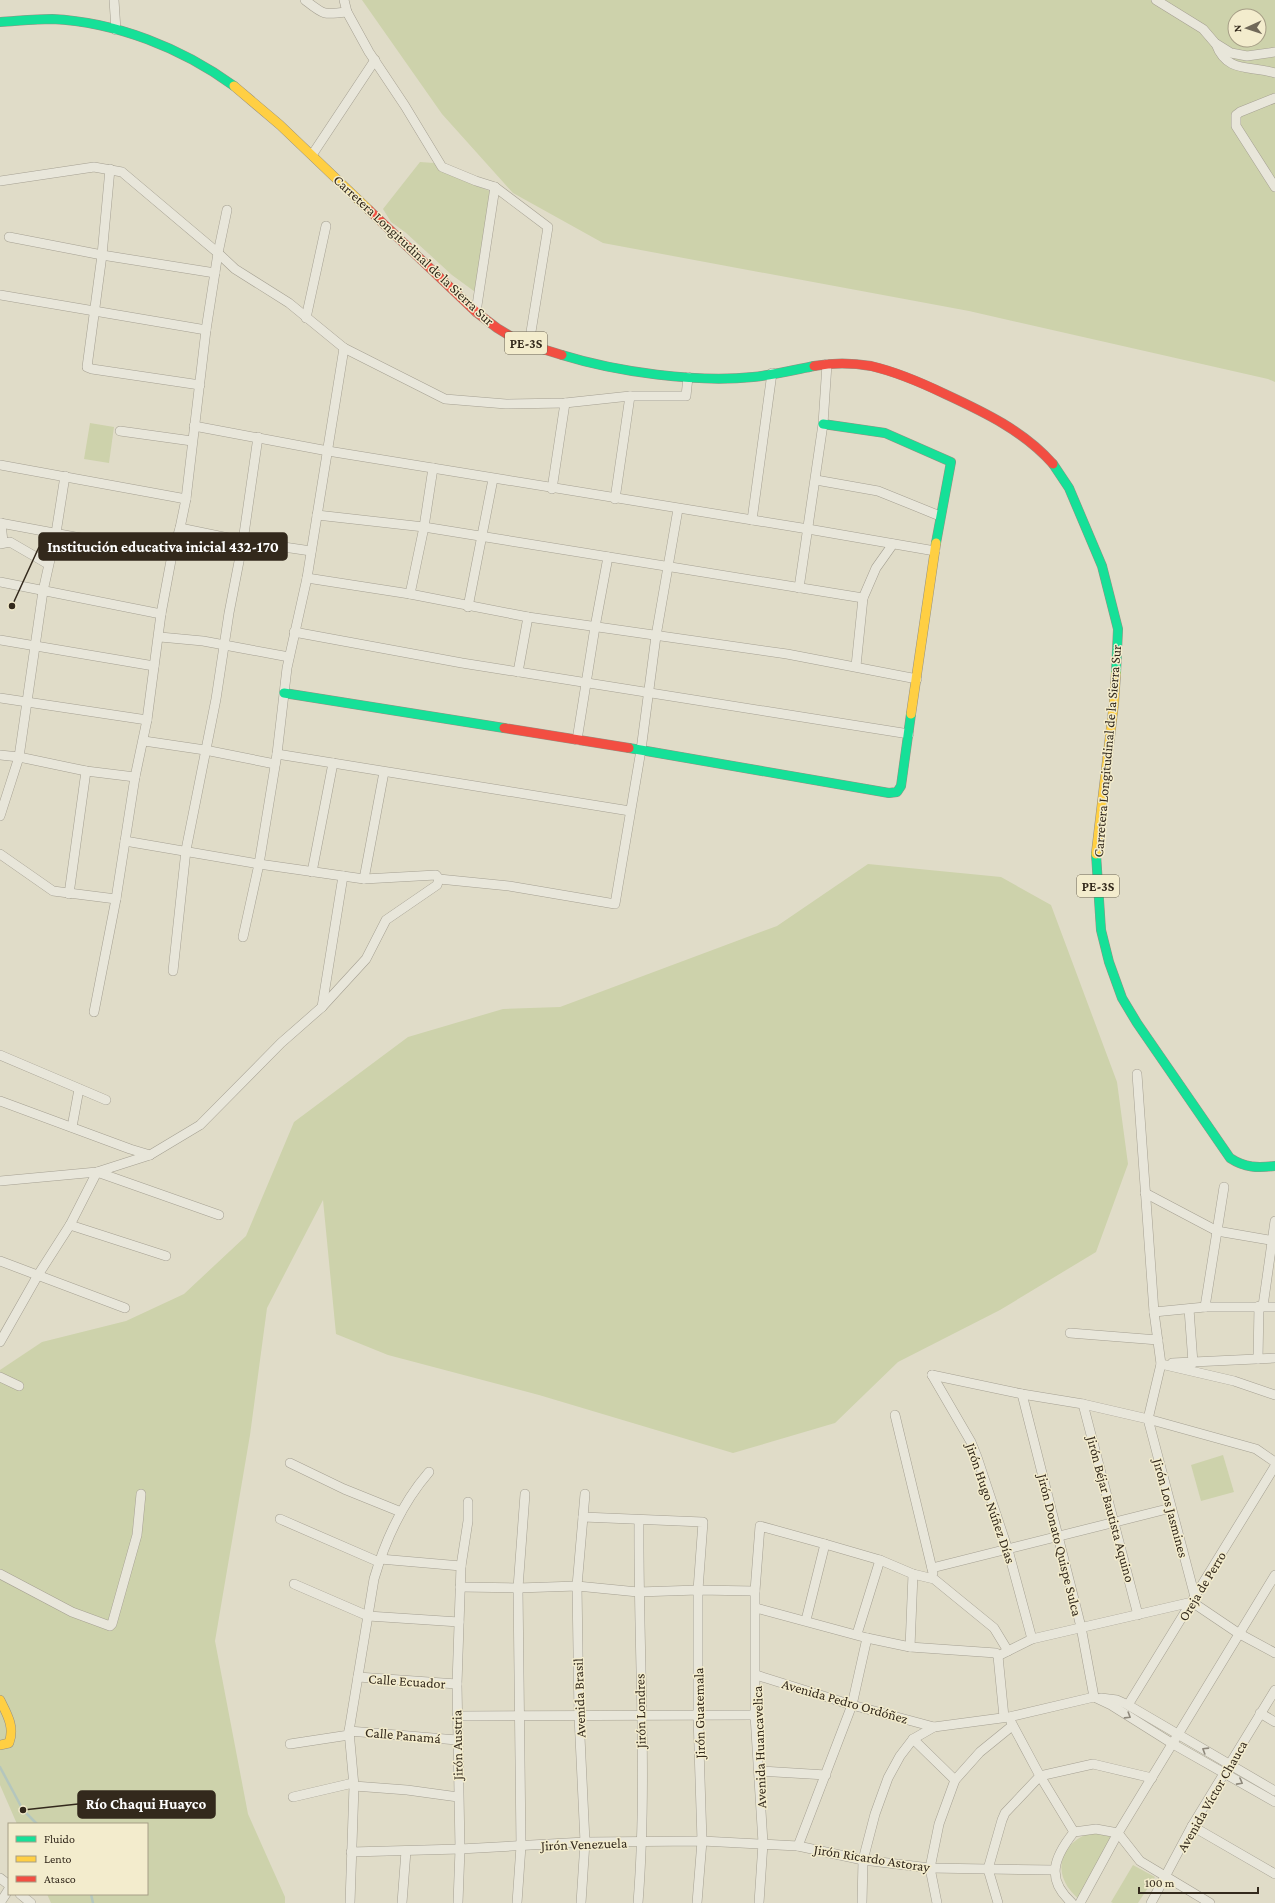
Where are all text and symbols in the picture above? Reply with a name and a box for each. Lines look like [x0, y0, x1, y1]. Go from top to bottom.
north arrow [1227, 8, 1267, 48]
text: N [1231, 24, 1243, 33]
street label: Carretera Longitudinal de la Sierra Sur [331, 171, 497, 329]
road number: PE-3S [505, 332, 547, 354]
callout: Institución educativa inicial 432-170 [39, 533, 287, 560]
text: Institución educativa inicial 432-170 [47, 539, 279, 555]
street label: Carretera Longitudinal de la Sierra Sur [1090, 644, 1124, 858]
road number: PE-3S [1077, 875, 1119, 897]
street label: Jirón Béjar Bautista Aquino [1082, 1432, 1138, 1584]
street label: Jirón Hugo Núñez Días [962, 1439, 1019, 1565]
street label: Jirón Los Jasmines [1150, 1455, 1192, 1559]
street label: Jirón Donato Quispe Sulca [1034, 1470, 1086, 1618]
street label: Oreja de Perro [1175, 1548, 1230, 1624]
street label: Avenida Brasil [570, 1658, 588, 1738]
street label: Jirón Guatemala [690, 1667, 708, 1761]
street label: Calle Ecuador [368, 1670, 446, 1692]
street label: Jirón Londres [631, 1673, 649, 1751]
street label: Avenida Pedro Ordóñez [780, 1675, 910, 1727]
street label: Avenida Huancavelica [749, 1685, 769, 1809]
street label: Jirón Austria [448, 1709, 466, 1782]
one-way arrow [1124, 1711, 1131, 1719]
street label: Calle Panamá [365, 1724, 442, 1746]
street label: Avenida Víctor Chauca [1174, 1737, 1251, 1855]
one-way arrow [1202, 1748, 1209, 1755]
one-way arrow [1236, 1777, 1243, 1785]
callout: Río Chaqui Huayco [78, 1791, 215, 1818]
text: Río Chaqui Huayco [86, 1796, 206, 1812]
legend [8, 1823, 148, 1895]
text: Fluido [44, 1832, 75, 1846]
street label: Jirón Venezuela [538, 1834, 628, 1854]
street label: Jirón Ricardo Astoray [811, 1841, 932, 1875]
text: Lento [44, 1852, 72, 1866]
scale bar [1139, 1869, 1258, 1895]
text: Atasco [44, 1872, 76, 1886]
text: 100 m [1145, 1876, 1175, 1890]

